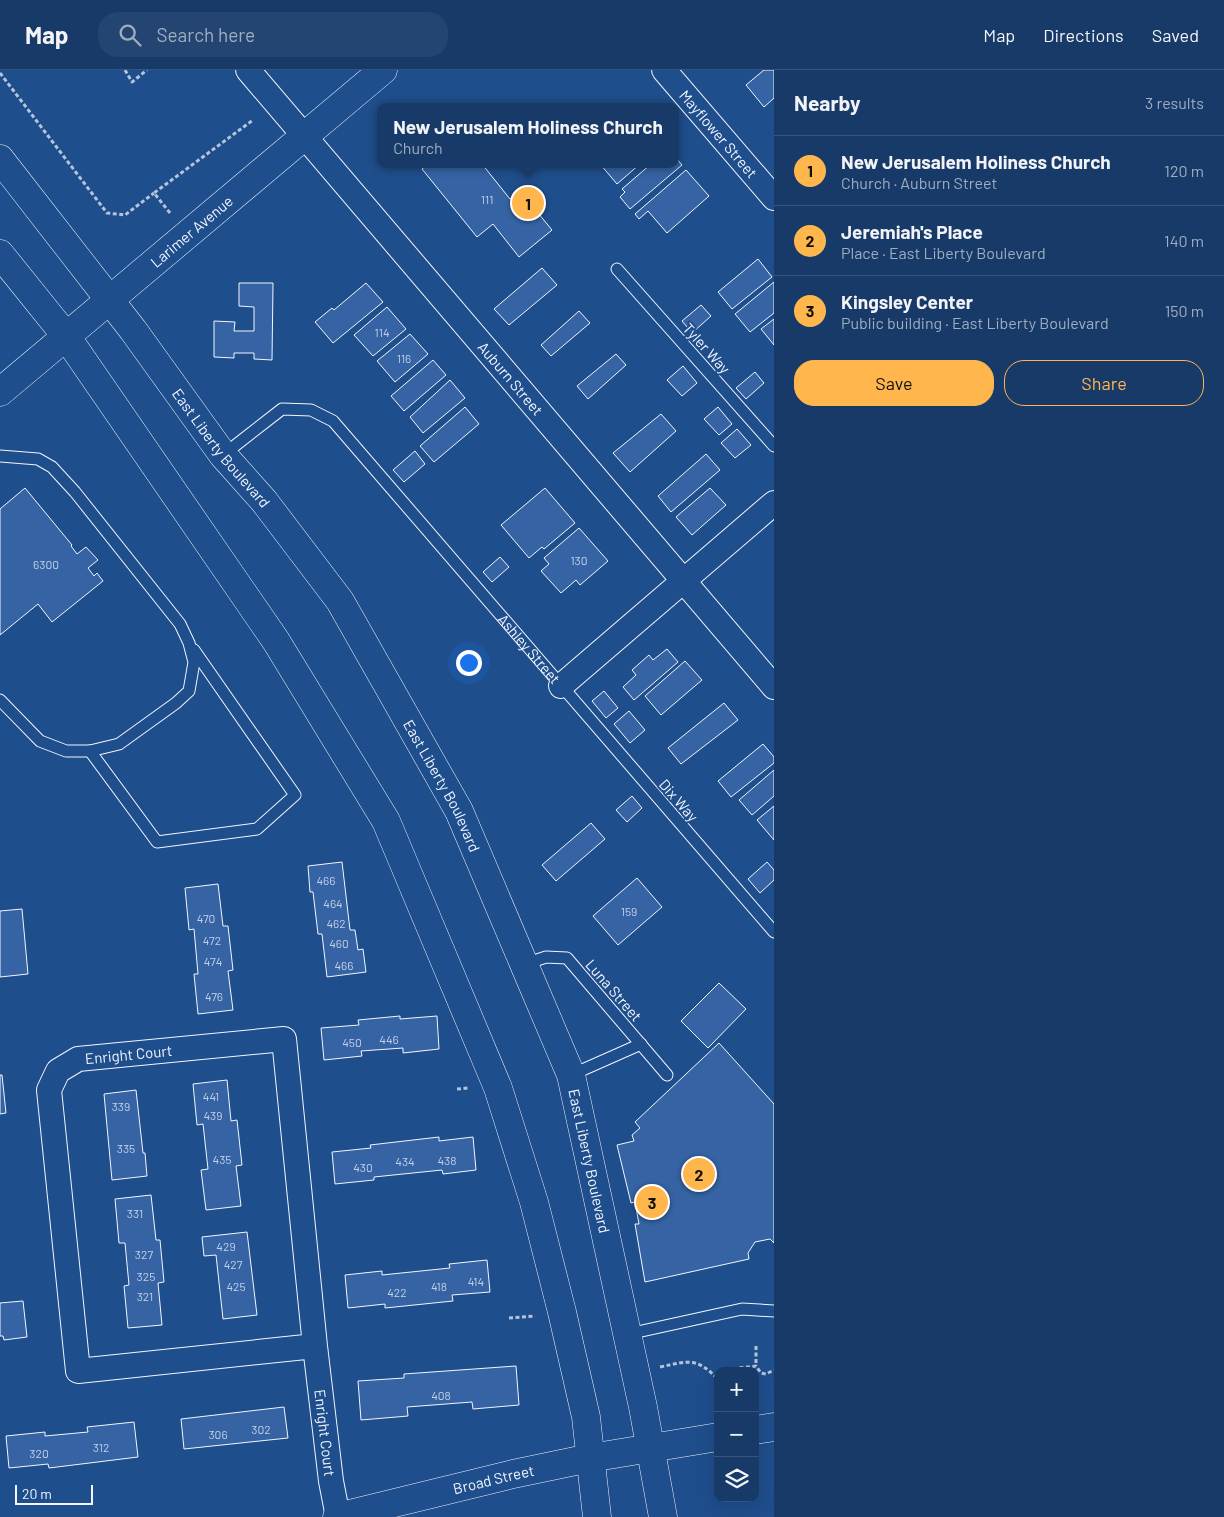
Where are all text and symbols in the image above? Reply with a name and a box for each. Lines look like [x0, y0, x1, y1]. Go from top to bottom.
search box [98, 12, 448, 57]
text: Map [25, 20, 68, 49]
icon: search [116, 21, 144, 49]
text: Search here [156, 23, 255, 46]
text: Map [983, 24, 1015, 46]
text: Directions [1043, 24, 1124, 46]
text: Saved [1152, 24, 1199, 46]
street label: Mayflower Street [676, 86, 761, 181]
text: Nearby [794, 90, 860, 115]
text: 3 results [1145, 93, 1204, 112]
popup [377, 103, 679, 168]
text: New Jerusalem Holiness Church [393, 115, 663, 138]
text: Church [393, 138, 443, 157]
text: New Jerusalem Holiness Church [841, 150, 1111, 173]
text: 1 [807, 161, 813, 180]
text: 120 m [1164, 161, 1204, 180]
text: Church · Auburn Street [841, 173, 997, 192]
pin: 1 [512, 184, 544, 222]
street label: Larimer Avenue [147, 191, 236, 271]
house number: 111 [481, 192, 493, 206]
text: Jeremiah's Place [841, 220, 983, 243]
text: 2 [806, 231, 814, 250]
text: 140 m [1164, 231, 1204, 250]
text: Place · East Liberty Boulevard [841, 243, 1046, 262]
text: Kingsley Center [841, 290, 973, 313]
text: 3 [806, 301, 814, 320]
text: 150 m [1165, 301, 1204, 320]
text: Public building · East Liberty Boulevard [841, 313, 1109, 332]
street label: Tyler Way [680, 319, 734, 377]
house number: 114 [374, 325, 390, 339]
street label: Auburn Street [474, 338, 547, 419]
house number: 116 [397, 351, 411, 365]
button: Save [794, 360, 994, 406]
button: Share [1004, 360, 1204, 406]
street label: East Liberty Boulevard [169, 385, 274, 511]
house number: 130 [570, 553, 588, 567]
house number: 6300 [33, 557, 59, 571]
street label: Ashley Street [494, 610, 564, 687]
your location [456, 650, 482, 676]
street label: East Liberty Boulevard [400, 716, 484, 854]
street label: Dix Way [656, 775, 702, 825]
house number: 466 [317, 873, 335, 887]
house number: 464 [323, 896, 343, 910]
house number: 159 [621, 904, 637, 918]
house number: 470 [197, 911, 215, 925]
house number: 462 [326, 916, 346, 930]
house number: 472 [203, 933, 221, 947]
house number: 460 [329, 936, 349, 950]
house number: 474 [204, 954, 222, 968]
street label: Luna Street [582, 955, 646, 1025]
house number: 466 [335, 958, 353, 972]
house number: 476 [205, 989, 223, 1003]
house number: 446 [379, 1032, 399, 1046]
house number: 450 [342, 1035, 362, 1049]
street label: Enright Court [84, 1041, 173, 1067]
street label: East Liberty Boulevard [565, 1087, 614, 1235]
house number: 441 [203, 1089, 219, 1103]
house number: 339 [112, 1099, 130, 1113]
house number: 439 [203, 1108, 223, 1122]
house number: 335 [117, 1141, 135, 1155]
house number: 435 [213, 1152, 231, 1166]
house number: 438 [437, 1153, 457, 1167]
house number: 434 [395, 1154, 415, 1168]
pin: 2 [683, 1155, 715, 1193]
house number: 430 [353, 1160, 373, 1174]
pin: 3 [636, 1183, 668, 1221]
house number: 331 [127, 1206, 143, 1220]
house number: 429 [216, 1239, 236, 1253]
house number: 327 [135, 1247, 153, 1261]
house number: 427 [224, 1257, 243, 1271]
house number: 325 [137, 1269, 155, 1283]
house number: 414 [468, 1274, 484, 1288]
house number: 425 [226, 1279, 246, 1293]
house number: 418 [431, 1279, 447, 1293]
house number: 422 [387, 1285, 407, 1299]
house number: 321 [137, 1289, 153, 1303]
map controls [714, 1367, 759, 1502]
button: + [714, 1367, 759, 1412]
street label: Enright Court [311, 1388, 339, 1477]
house number: 408 [431, 1388, 451, 1402]
button: − [714, 1412, 759, 1457]
house number: 302 [251, 1422, 271, 1436]
house number: 306 [208, 1427, 228, 1441]
house number: 312 [93, 1440, 109, 1454]
house number: 320 [29, 1446, 49, 1460]
button: layers [714, 1457, 759, 1502]
street label: Broad Street [451, 1461, 536, 1497]
scale bar [15, 1482, 92, 1505]
text: 20 m [22, 1485, 52, 1502]

